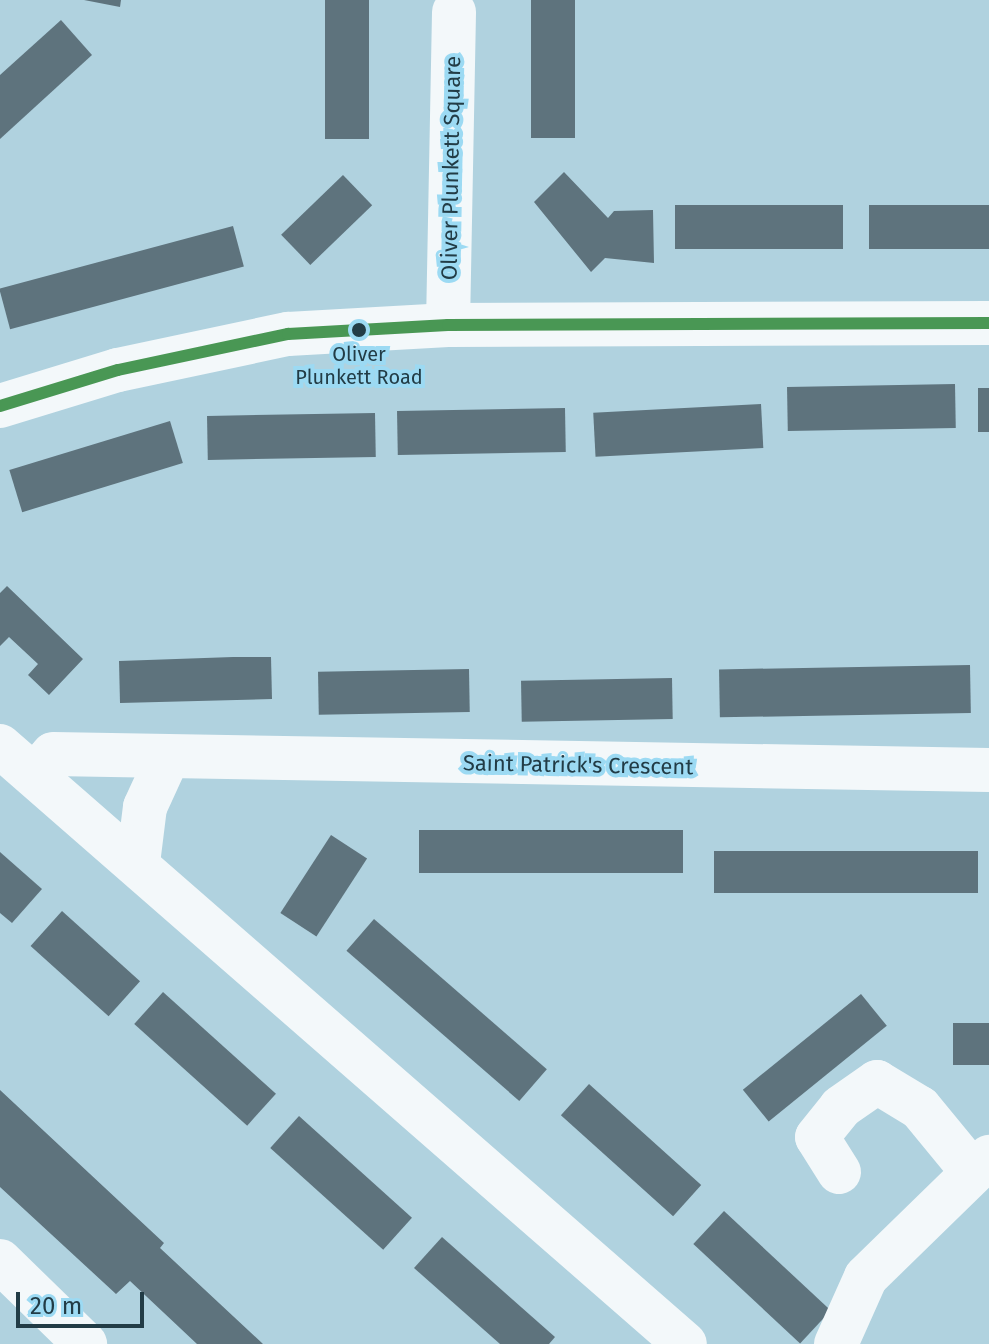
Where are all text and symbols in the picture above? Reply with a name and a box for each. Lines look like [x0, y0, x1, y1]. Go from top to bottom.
street label: Oliver Plunkett Square [436, 56, 466, 280]
marker: Oliver Plunkett Road [351, 322, 367, 338]
place label: Oliver Plunkett Road [295, 342, 423, 389]
street label: Saint Patrick's Crescent [463, 750, 693, 780]
scale bar [20, 1276, 148, 1326]
text: 20 m [30, 1292, 82, 1320]

